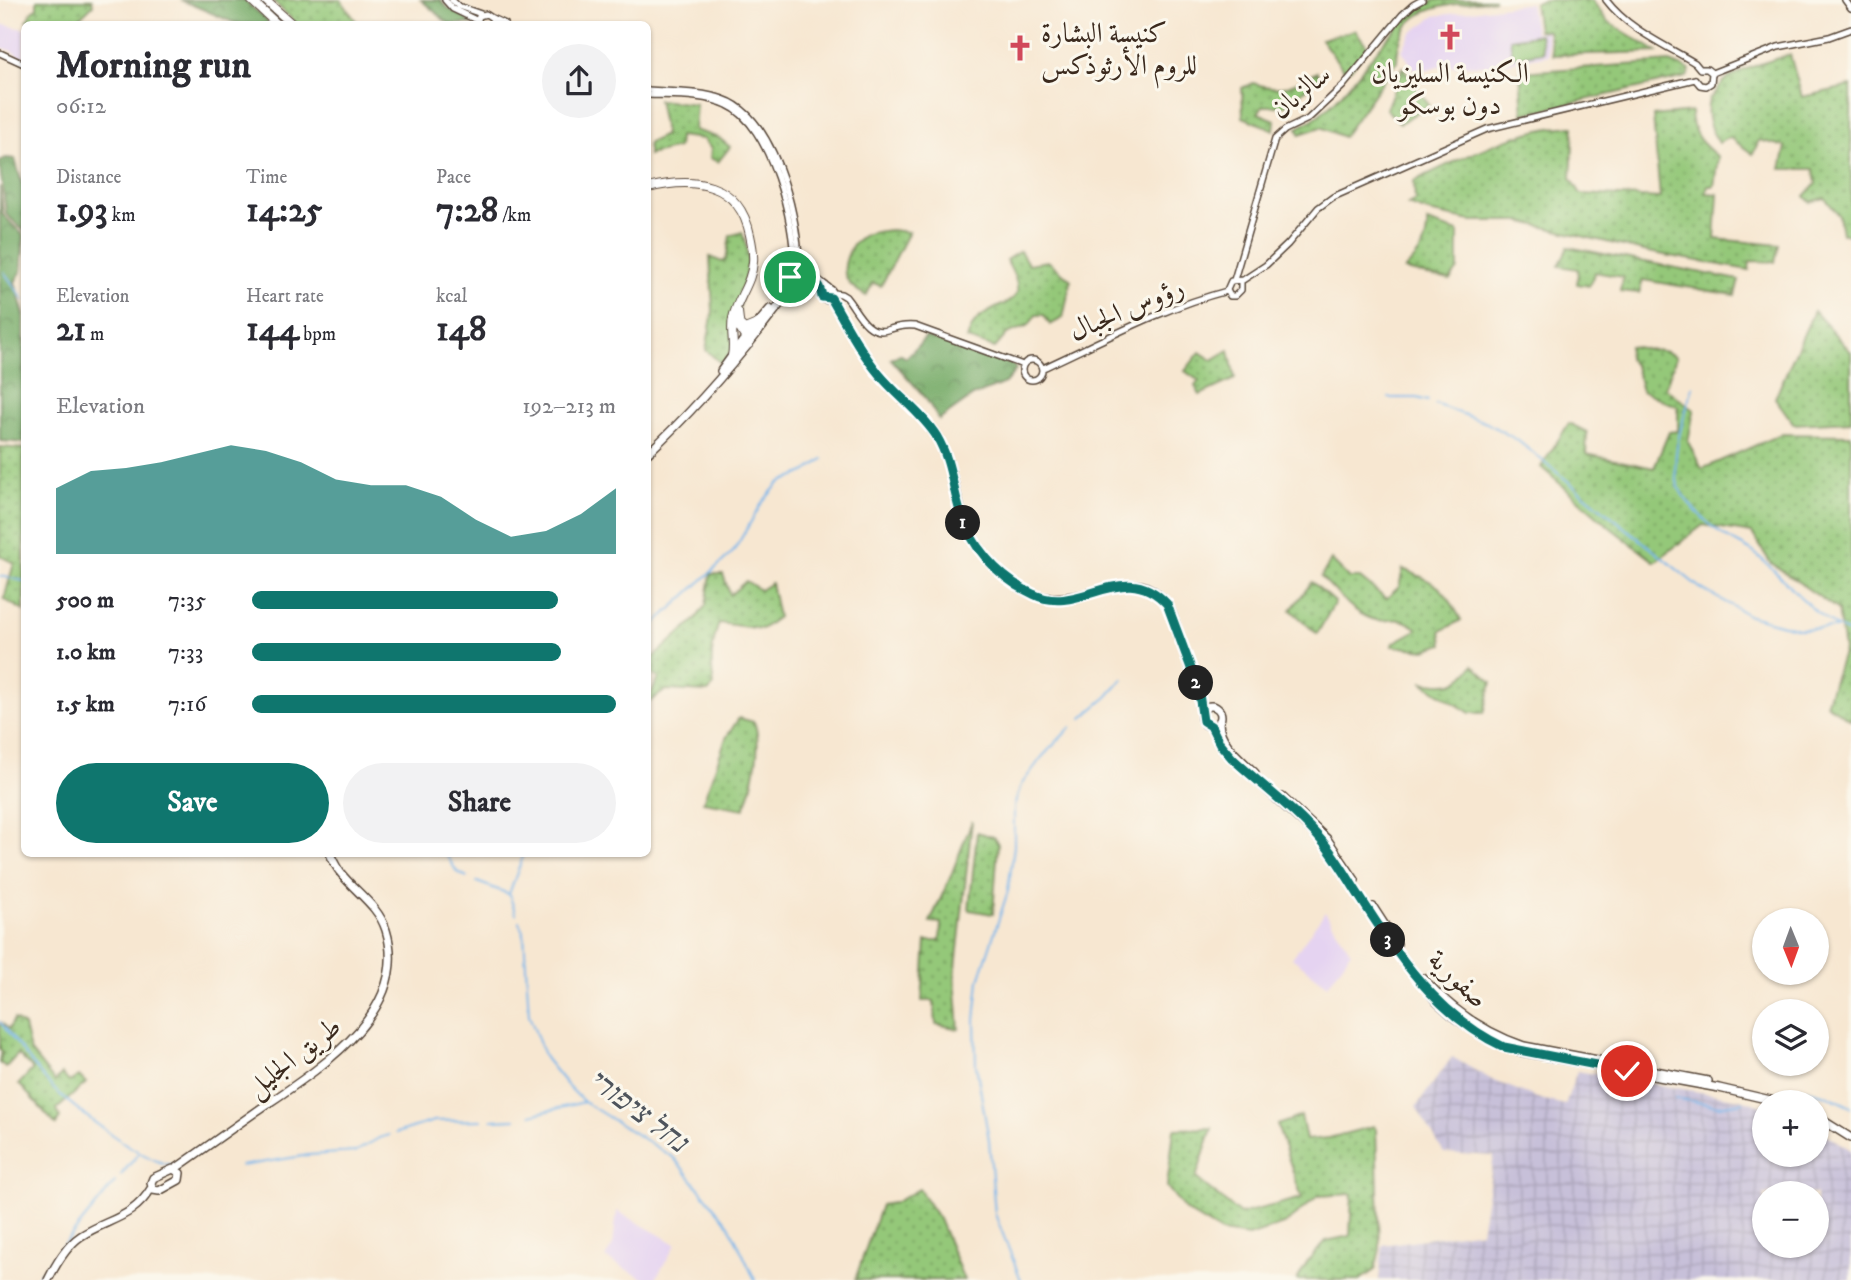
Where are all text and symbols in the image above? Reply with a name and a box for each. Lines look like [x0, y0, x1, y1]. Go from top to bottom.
place label: كنيسة البشارة للروم الأرثوذكس [1041, 16, 1197, 89]
church icon: الكنيسة السليزيان دون بوسكو [1435, 22, 1465, 52]
church icon: كنيسة البشارة للروم الأرثوذكس [1005, 33, 1035, 63]
text: Morning run [56, 42, 251, 90]
button: share [542, 44, 616, 118]
place label: الكنيسة السليزيان دون بوسكو [1371, 56, 1529, 123]
street label: سالزيان [1264, 57, 1338, 127]
text: 06:12 [56, 92, 106, 121]
text: Distance [56, 166, 121, 189]
text: Time [246, 166, 287, 189]
text: Pace [436, 166, 471, 189]
text: 1.93 [56, 189, 108, 233]
text: 14:25 [246, 189, 323, 233]
text: 7:28 [436, 189, 498, 233]
text: km [108, 204, 135, 227]
text: /km [498, 204, 531, 227]
pin [760, 247, 820, 307]
icon: arrive [771, 258, 809, 296]
street label: رؤوس الجبال [1064, 270, 1189, 349]
text: Elevation [56, 285, 130, 308]
text: Heart rate [246, 285, 324, 308]
text: kcal [436, 285, 467, 308]
text: 21 [56, 308, 86, 352]
text: 144 [246, 308, 299, 352]
text: 148 [436, 308, 487, 352]
text: m [86, 323, 104, 346]
text: bpm [299, 323, 336, 346]
text: Elevation [56, 392, 145, 421]
text: 192–213 m [522, 392, 616, 421]
pin: 1 [946, 505, 981, 540]
text: 1 [959, 511, 966, 534]
text: 500 m [56, 586, 114, 615]
text: 7:35 [168, 586, 206, 615]
text: 1.0 km [56, 638, 116, 667]
text: 7:33 [168, 638, 203, 667]
pin: 2 [1178, 666, 1214, 700]
text: 2 [1191, 671, 1200, 694]
text: 1.5 km [56, 690, 115, 719]
text: 7:16 [168, 690, 206, 719]
button: Save [56, 763, 329, 843]
button: Share [343, 763, 616, 843]
north arrow [1752, 908, 1829, 985]
map controls [1752, 908, 1829, 1258]
pin: 3 [1370, 922, 1406, 958]
text: 3 [1384, 928, 1391, 951]
street label: صفورية [1420, 942, 1496, 1016]
button: layers [1752, 999, 1829, 1076]
street label: طريق الجليل [239, 1009, 349, 1106]
pin [1597, 1041, 1657, 1101]
icon: check [1608, 1052, 1646, 1090]
water label: נחל ציפורי [580, 1061, 696, 1162]
button: + [1752, 1090, 1829, 1167]
button: − [1752, 1181, 1829, 1258]

